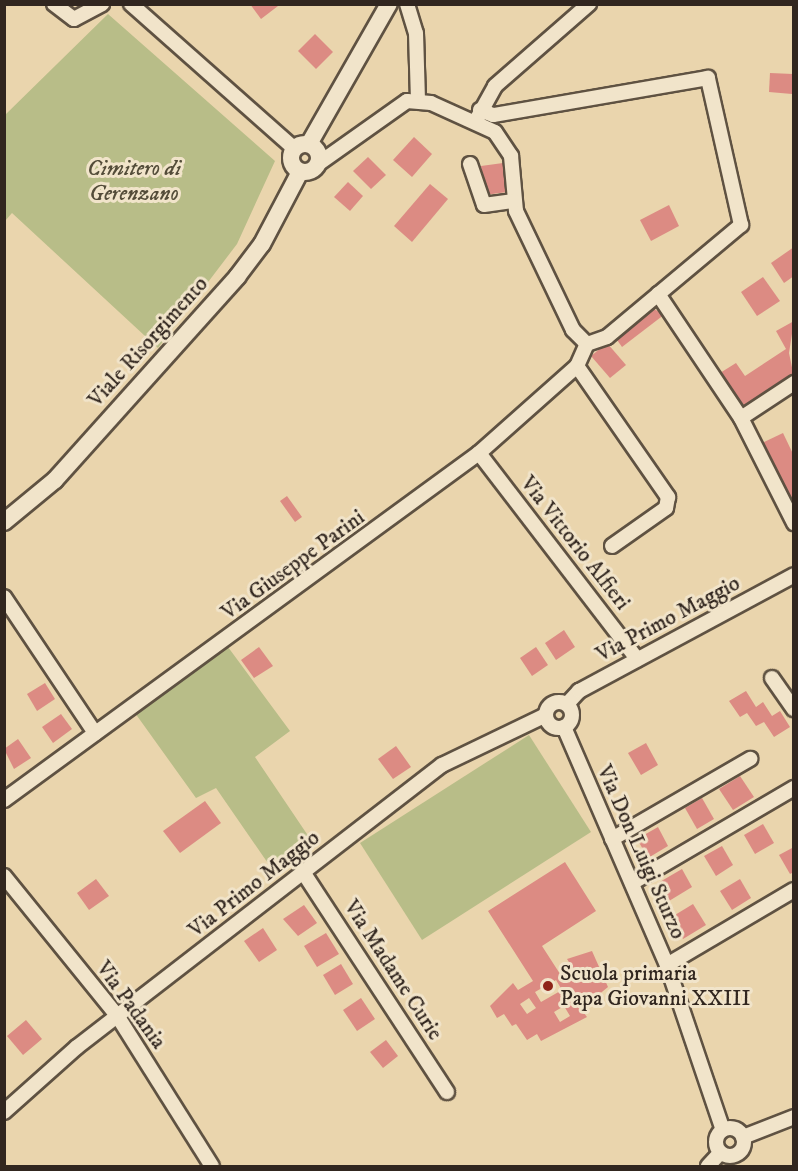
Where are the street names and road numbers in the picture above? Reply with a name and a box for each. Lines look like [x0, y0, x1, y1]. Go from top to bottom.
street label: Viale Risorgimento [82, 271, 214, 413]
street label: Via Vittorio Alfieri [514, 471, 636, 615]
street label: Via Giuseppe Parini [216, 504, 370, 626]
street label: Via Primo Maggio [592, 570, 744, 668]
street label: Via Don Luigi Sturzo [591, 761, 691, 943]
street label: Via Primo Maggio [183, 825, 325, 943]
street label: Via Madame Curie [338, 895, 448, 1045]
street label: Via Padania [90, 956, 172, 1054]

